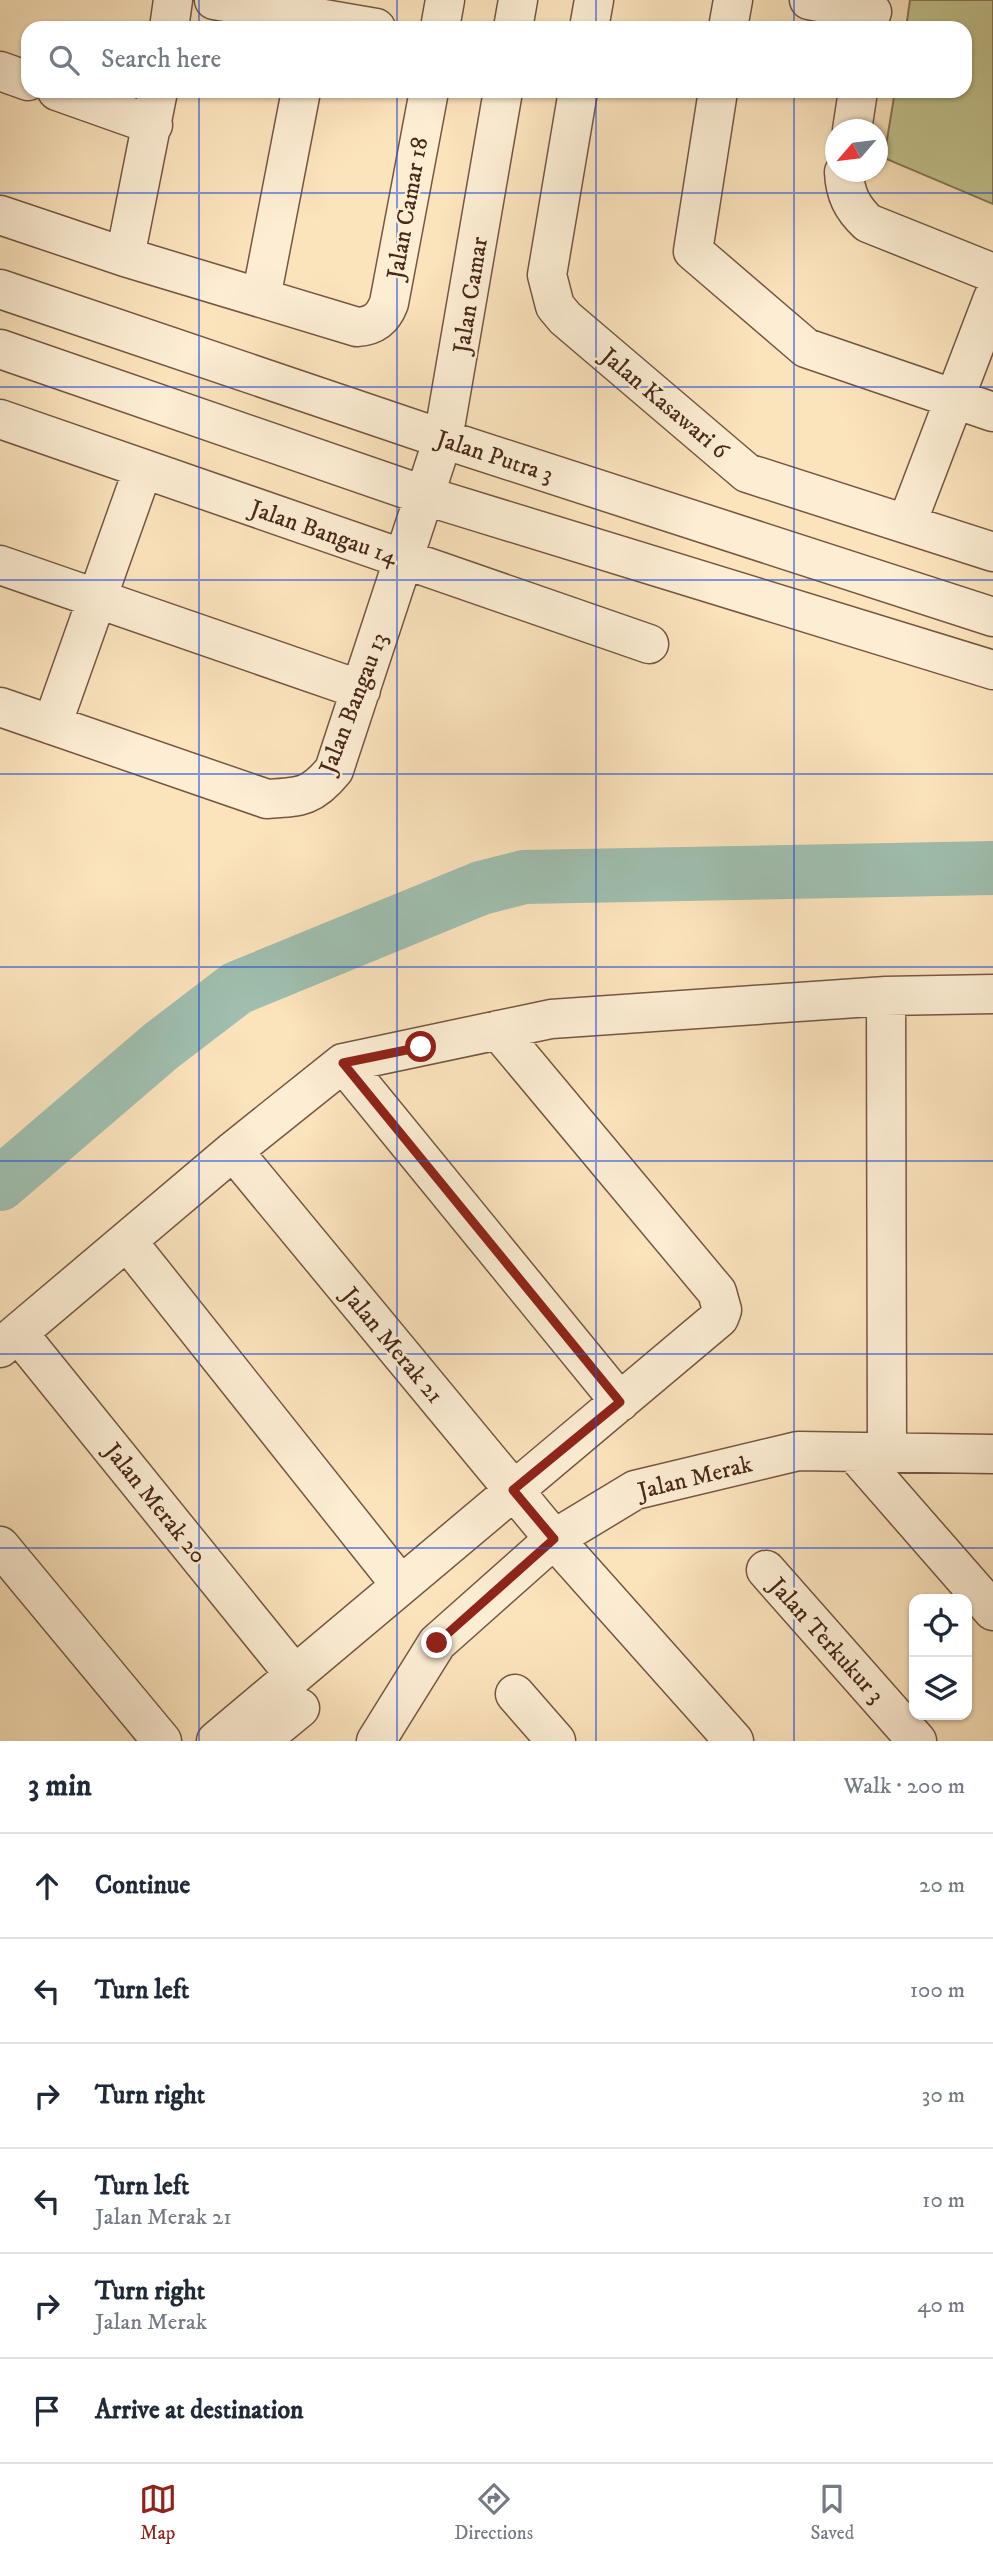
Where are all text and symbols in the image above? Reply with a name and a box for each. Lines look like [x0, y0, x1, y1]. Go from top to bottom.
search box [21, 21, 972, 98]
icon: search [45, 41, 83, 79]
text: Search here [101, 43, 221, 76]
north arrow [825, 119, 888, 182]
street label: Jalan Camar 18 [380, 135, 435, 283]
street label: Jalan Camar [447, 235, 495, 358]
street label: Jalan Kasawari 6 [593, 340, 736, 467]
street label: Jalan Putra 3 [431, 423, 557, 490]
street label: Jalan Bangau 14 [244, 493, 402, 573]
street label: Jalan Bangau 13 [313, 629, 395, 780]
route start [405, 1031, 436, 1062]
street label: Jalan Merak 21 [334, 1280, 450, 1410]
street label: Jalan Merak 20 [96, 1436, 213, 1570]
street label: Jalan Merak [633, 1449, 756, 1507]
street label: Jalan Terkukur 3 [761, 1570, 890, 1710]
map controls [909, 1594, 972, 1720]
button: locate [909, 1594, 972, 1657]
route end [421, 1627, 452, 1658]
button: layers [909, 1657, 972, 1720]
text: 3 min [28, 1768, 92, 1805]
text: Walk · 200 m [844, 1772, 965, 1801]
icon: ahead [28, 1867, 66, 1905]
text: Continue [95, 1869, 190, 1902]
text: 20 m [919, 1871, 965, 1900]
icon: left [28, 1972, 66, 2010]
text: Turn left [95, 1974, 189, 2007]
text: 100 m [910, 1976, 965, 2005]
icon: right [28, 2077, 66, 2115]
text: Turn right [95, 2079, 205, 2112]
text: 30 m [922, 2081, 965, 2110]
text: Turn left [95, 2170, 189, 2203]
icon: left [28, 2182, 66, 2220]
text: 10 m [922, 2186, 965, 2215]
text: Jalan Merak 21 [95, 2203, 232, 2232]
text: Turn right [95, 2275, 205, 2308]
icon: right [28, 2287, 66, 2325]
text: 40 m [917, 2291, 965, 2320]
text: Jalan Merak [95, 2308, 207, 2337]
icon: arrive [28, 2392, 66, 2430]
text: Arrive at destination [95, 2394, 304, 2427]
tab: Map [139, 2480, 177, 2545]
tab: Directions [454, 2480, 533, 2545]
tab: Saved [811, 2480, 854, 2545]

